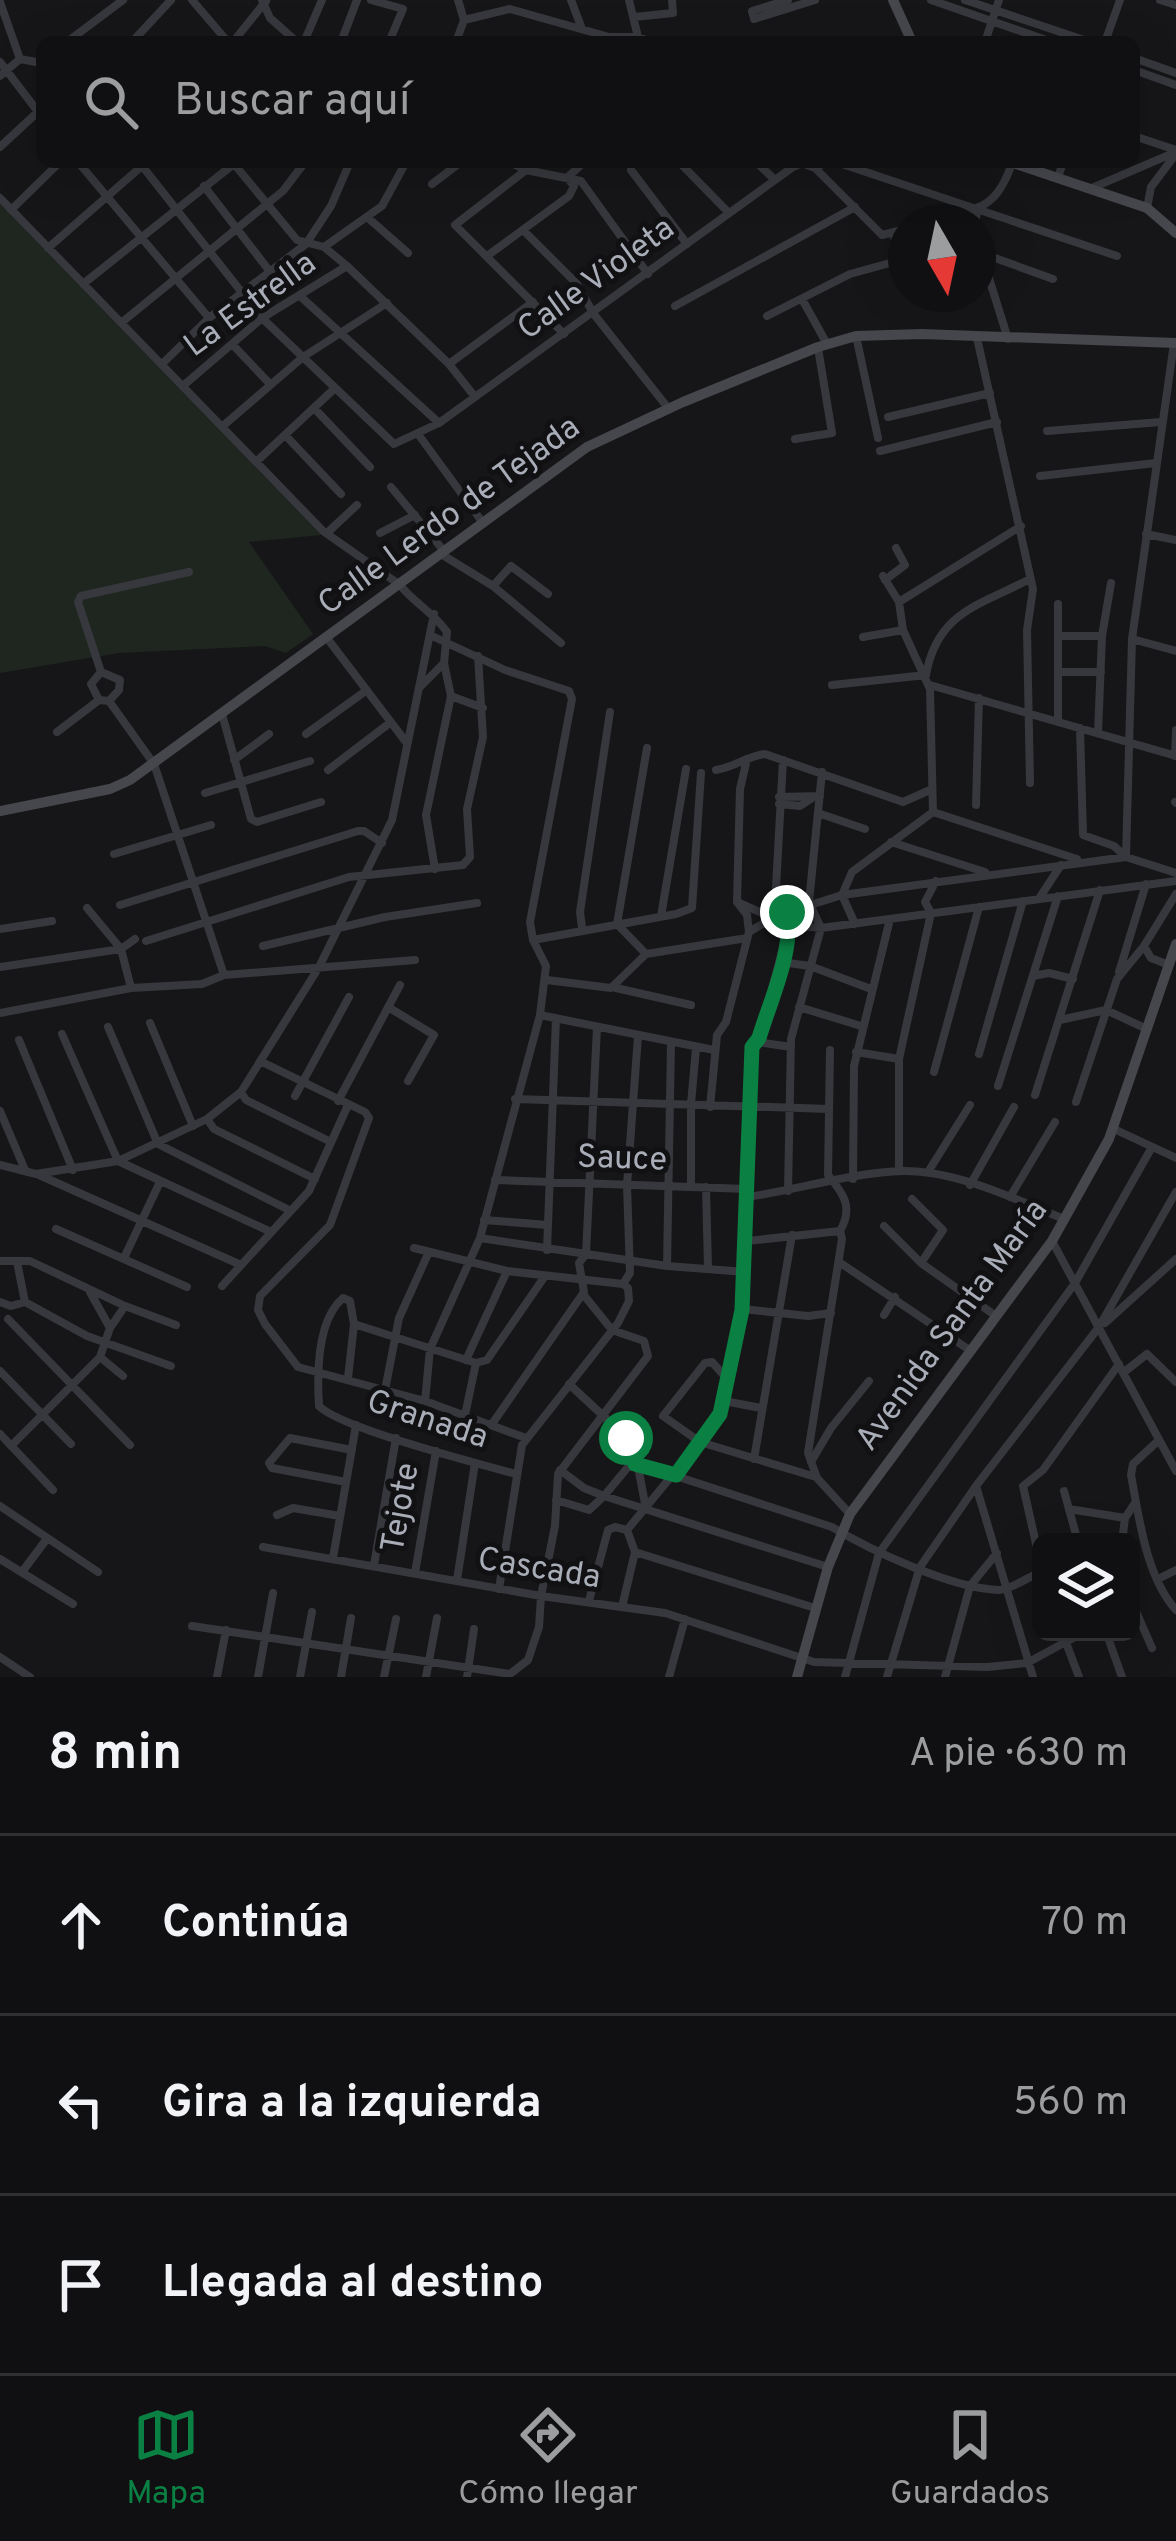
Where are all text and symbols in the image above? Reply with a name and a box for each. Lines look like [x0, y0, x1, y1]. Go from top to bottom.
search box [36, 36, 1140, 168]
icon: search [78, 69, 144, 135]
text: Buscar aquí [174, 74, 410, 131]
north arrow [888, 204, 996, 312]
street label: Calle Violeta [510, 209, 684, 351]
street label: La Estrella [177, 244, 325, 368]
street label: Calle Lerdo de Tejada [311, 408, 589, 626]
route end [760, 885, 814, 939]
street label: Sauce [576, 1137, 668, 1183]
street label: Avenida Santa María [848, 1192, 1058, 1460]
street label: Granada [361, 1382, 493, 1460]
route start [599, 1411, 653, 1465]
street label: Tejote [373, 1460, 431, 1556]
map controls [1032, 1533, 1140, 1641]
button: layers [1032, 1533, 1140, 1641]
street label: Cascada [475, 1540, 603, 1600]
text: 8 min [48, 1723, 182, 1788]
text: A pie · 630 m [909, 1731, 1128, 1780]
icon: ahead [48, 1892, 114, 1958]
text: Continúa [162, 1896, 349, 1953]
text: 70 m [1042, 1900, 1128, 1949]
icon: left [48, 2072, 114, 2138]
text: Gira a la izquierda [162, 2076, 542, 2133]
text: 560 m [1013, 2080, 1128, 2129]
icon: arrive [48, 2252, 114, 2318]
text: Llegada al destino [162, 2256, 543, 2313]
tab: Mapa [126, 2402, 206, 2516]
tab: Cómo llegar [458, 2402, 638, 2516]
tab: Guardados [890, 2402, 1050, 2516]

